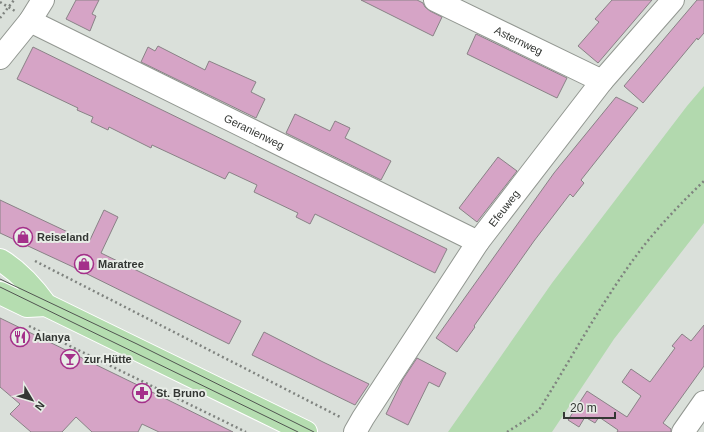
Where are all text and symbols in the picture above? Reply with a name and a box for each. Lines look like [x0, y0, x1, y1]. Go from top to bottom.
street label: Asternweg [493, 24, 545, 57]
street label: Geranienweg [222, 112, 286, 151]
street label: Efeuweg [486, 188, 522, 229]
shop icon: Reiseland [12, 226, 34, 248]
place label: Reiseland [37, 231, 89, 243]
shop icon: Maratree [73, 253, 95, 275]
place label: Maratree [98, 258, 144, 270]
restaurant icon: Alanya [9, 326, 31, 348]
place label: Alanya [34, 331, 71, 343]
bar icon: zur Hütte [59, 348, 81, 370]
place label: zur Hütte [84, 353, 132, 365]
north arrow [12, 380, 52, 420]
pharmacy icon: St. Bruno [131, 382, 153, 404]
place label: St. Bruno [156, 387, 206, 399]
scale bar [564, 394, 615, 420]
text: N [33, 399, 47, 413]
text: 20 m [570, 401, 597, 415]

